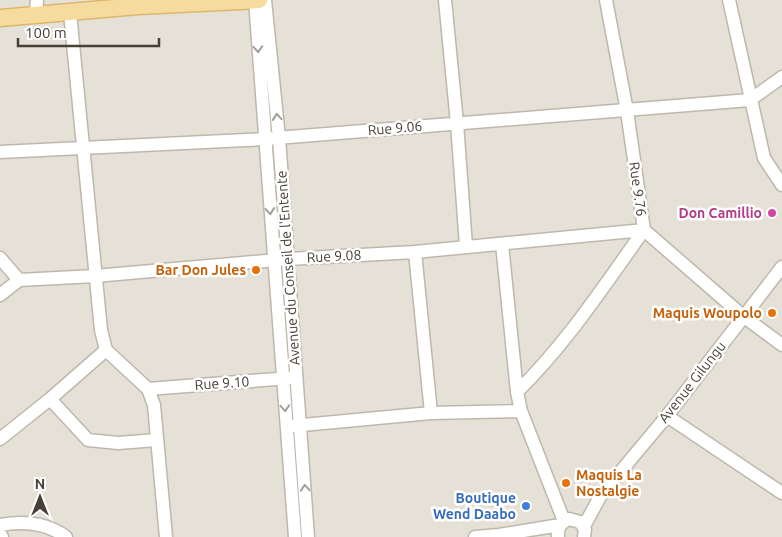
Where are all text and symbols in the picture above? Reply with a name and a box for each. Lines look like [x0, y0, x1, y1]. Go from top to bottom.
scale bar [18, 15, 159, 47]
text: 100 m [25, 24, 67, 41]
one-way arrow [252, 45, 263, 53]
one-way arrow [271, 113, 282, 121]
street label: Rue 9.06 [367, 118, 423, 138]
street label: Rue 9.76 [626, 161, 650, 217]
street label: Avenue du Conseil de l'Entente [273, 170, 303, 366]
place label: Don Camillio [678, 205, 762, 221]
one-way arrow [264, 207, 275, 215]
marker: Don Camillio [766, 207, 778, 219]
street label: Rue 9.08 [306, 247, 362, 265]
place label: Bar Don Jules [156, 262, 246, 278]
marker: Bar Don Jules [250, 264, 262, 276]
place label: Maquis Woupolo [653, 305, 762, 321]
marker: Maquis Woupolo [766, 307, 778, 319]
street label: Avenue Gilungu [655, 338, 729, 426]
street label: Rue 9.10 [194, 373, 250, 393]
one-way arrow [280, 404, 291, 412]
place label: Maquis La Nostalgie [576, 467, 642, 499]
north arrow [15, 472, 65, 522]
text: N [35, 476, 45, 492]
marker: Maquis La Nostalgie [560, 477, 572, 489]
one-way arrow [299, 484, 310, 492]
place label: Boutique Wend Daabo [433, 490, 516, 522]
marker: Boutique Wend Daabo [520, 500, 532, 512]

